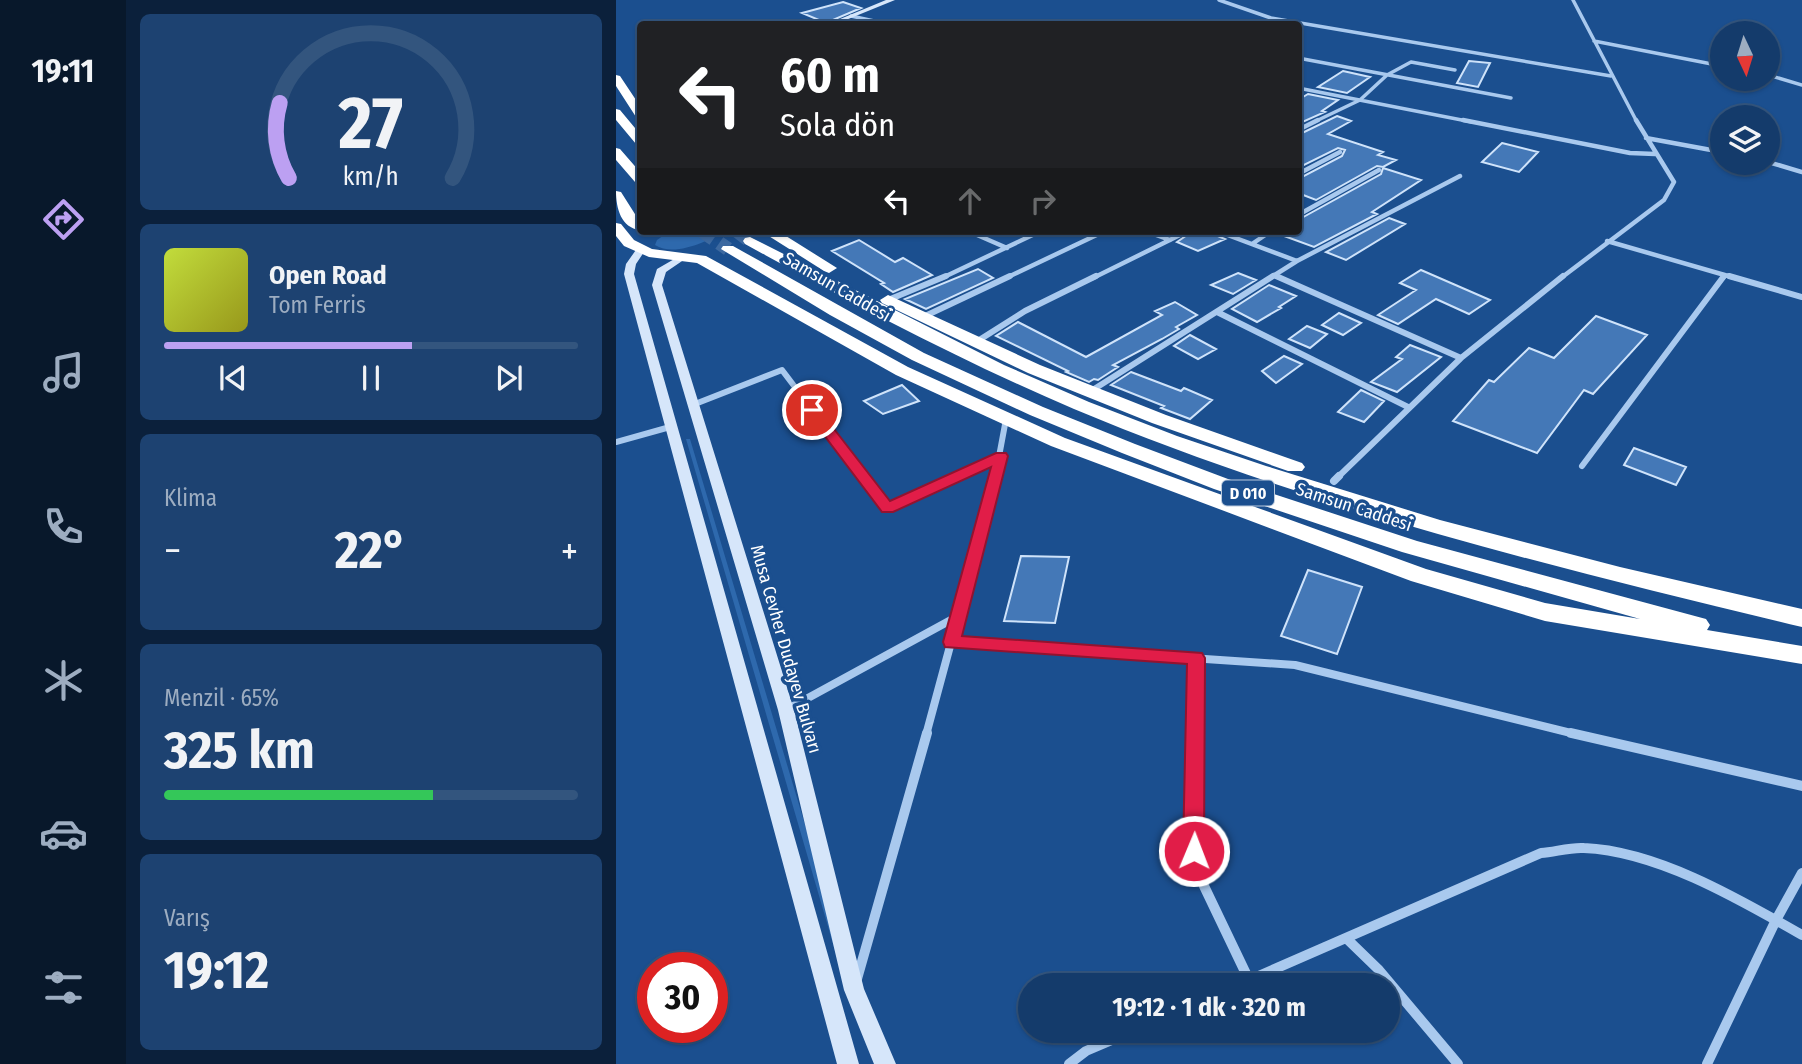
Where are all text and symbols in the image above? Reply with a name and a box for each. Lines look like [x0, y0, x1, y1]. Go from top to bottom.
north arrow [1710, 21, 1780, 91]
map controls [1710, 21, 1780, 175]
text: 60 m [780, 46, 880, 105]
icon: left [665, 49, 756, 140]
text: 19:11 [32, 52, 94, 90]
text: 27 [338, 80, 403, 167]
button: layers [1710, 105, 1780, 175]
text: Sola dön [780, 106, 895, 144]
text: km/h [343, 162, 399, 192]
icon: left [878, 182, 916, 220]
icon: ahead [951, 182, 989, 220]
icon: right [1024, 182, 1062, 220]
icon: directions [39, 195, 88, 244]
street label: Samsun Caddesi [779, 247, 895, 327]
text: Open Road [269, 260, 387, 291]
text: Tom Ferris [269, 291, 366, 319]
icon: music [39, 348, 88, 397]
icon: previous [214, 359, 252, 397]
icon: pause [352, 359, 390, 397]
icon: next [490, 359, 528, 397]
pin [782, 380, 842, 440]
icon: arrive [793, 391, 831, 429]
street label: Samsun Caddesi [1293, 478, 1415, 536]
road number: D 010 [1222, 480, 1274, 506]
text: Klima [164, 484, 217, 512]
icon: phone [39, 502, 88, 551]
text: 22° [335, 519, 407, 582]
text: − [164, 528, 181, 574]
text: + [561, 528, 578, 574]
street label: Musa Cevher Dudayev Bulvarı [746, 542, 826, 756]
icon: climate [39, 656, 88, 705]
text: Menzil · 65% [164, 684, 279, 712]
text: 325 km [164, 719, 315, 782]
icon: car [39, 809, 88, 858]
position arrow [1157, 814, 1231, 888]
text: Varış [164, 904, 210, 932]
text: 19:12 [164, 939, 269, 1002]
speed limit sign: 30 [637, 952, 728, 1043]
icon: filters [39, 963, 88, 1012]
text: 19:12 · 1 dk · 320 m [1112, 992, 1306, 1023]

